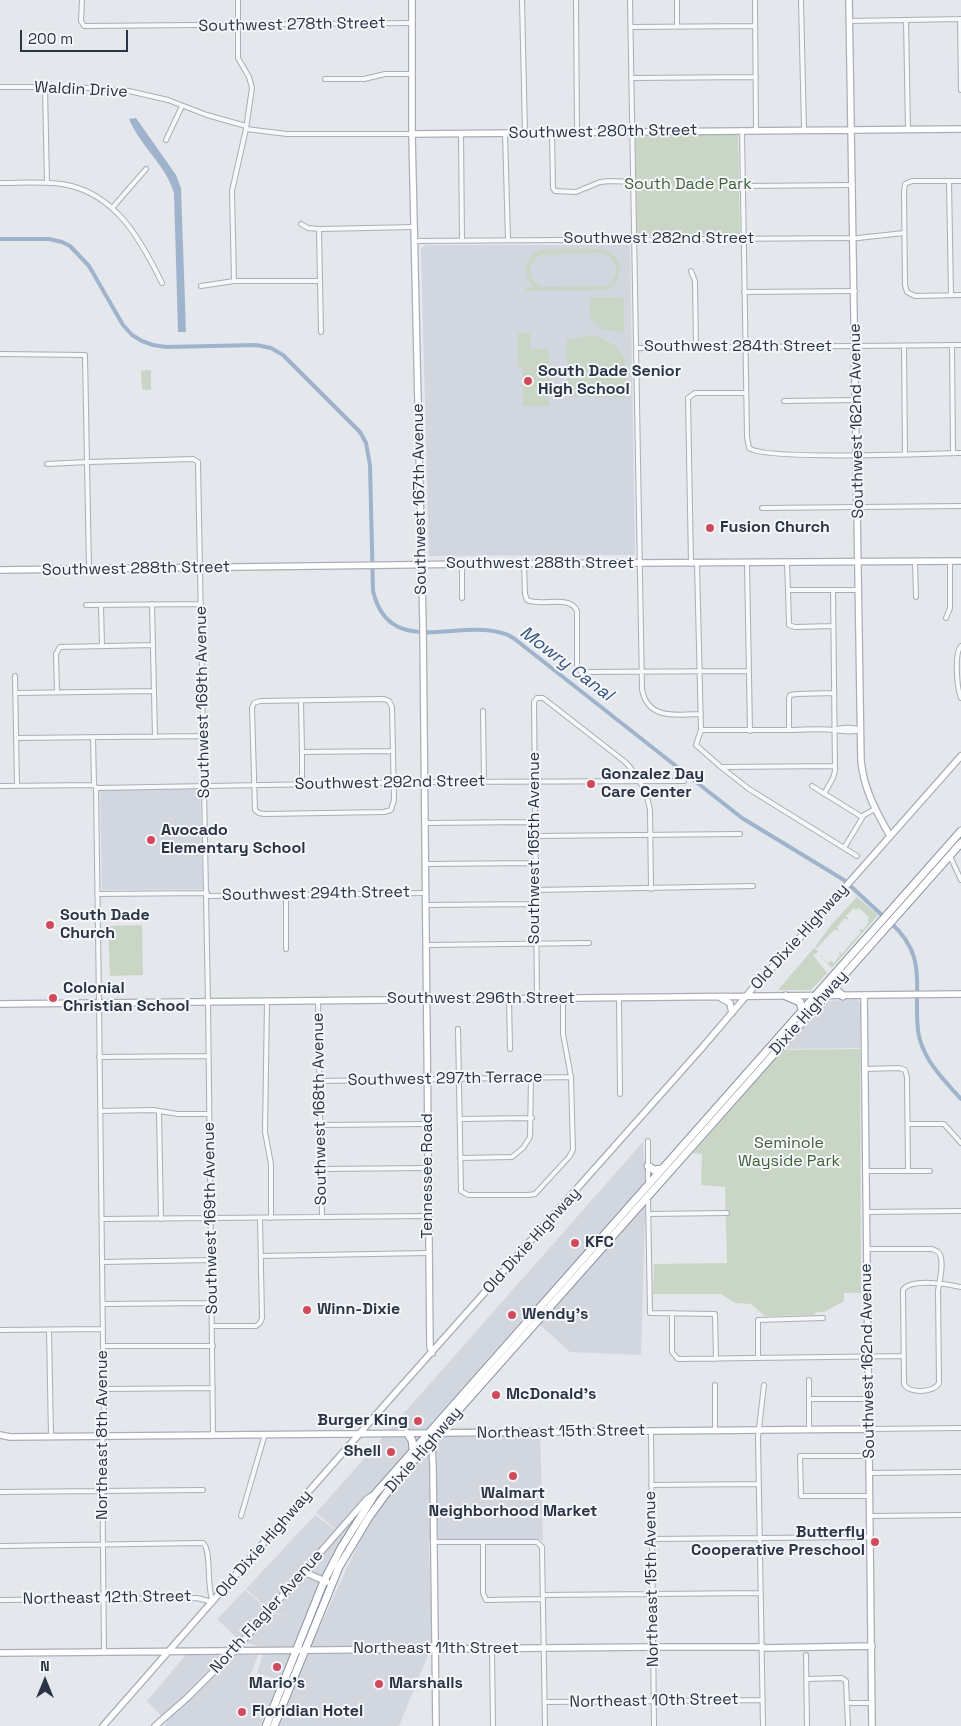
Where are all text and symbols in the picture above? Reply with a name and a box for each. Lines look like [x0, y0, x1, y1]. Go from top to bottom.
street label: Southwest 278th Street [198, 14, 386, 36]
scale bar [22, 20, 130, 52]
text: 200 m [28, 29, 73, 48]
street label: Waldin Drive [34, 78, 128, 102]
street label: Southwest 280th Street [509, 121, 697, 143]
park label: South Dade Park [624, 175, 752, 195]
street label: Southwest 282nd Street [564, 229, 754, 249]
street label: Southwest 162nd Avenue [846, 323, 868, 519]
street label: Southwest 284th Street [644, 337, 832, 357]
place label: South Dade Senior High School [538, 362, 681, 400]
marker: South Dade Senior High School [522, 375, 534, 387]
street label: Southwest 167th Avenue [409, 403, 431, 595]
place label: Fusion Church [720, 518, 830, 538]
marker: Fusion Church [704, 522, 716, 534]
street label: Southwest 288th Street [446, 554, 634, 574]
street label: Southwest 288th Street [42, 558, 230, 580]
street label: Southwest 169th Avenue [192, 606, 214, 798]
water label: Mowry Canal [515, 622, 617, 706]
street label: Southwest 165th Avenue [525, 752, 545, 944]
place label: Gonzalez Day Care Center [601, 765, 704, 803]
street label: Southwest 292nd Street [295, 772, 485, 794]
marker: Gonzalez Day Care Center [585, 778, 597, 790]
place label: Avocado Elementary School [161, 821, 305, 859]
marker: Avocado Elementary School [145, 834, 157, 846]
street label: Old Dixie Highway [747, 880, 853, 994]
street label: Southwest 294th Street [222, 883, 410, 905]
place label: South Dade Church [60, 906, 150, 944]
marker: South Dade Church [44, 919, 56, 931]
street label: Dixie Highway [766, 967, 852, 1059]
place label: Colonial Christian School [63, 979, 189, 1017]
street label: Southwest 296th Street [387, 989, 575, 1009]
marker: Colonial Christian School [47, 992, 59, 1004]
street label: Southwest 168th Avenue [309, 1013, 331, 1205]
street label: Southwest 297th Terrace [347, 1068, 543, 1090]
street label: Tennessee Road [418, 1113, 438, 1239]
street label: Southwest 169th Avenue [200, 1122, 222, 1314]
park label: Seminole Wayside Park [738, 1134, 840, 1172]
street label: Old Dixie Highway [479, 1184, 585, 1298]
place label: KFC [585, 1233, 614, 1253]
marker: KFC [569, 1237, 581, 1249]
street label: Southwest 162nd Avenue [857, 1263, 879, 1459]
place label: Winn-Dixie [317, 1300, 400, 1320]
marker: Winn-Dixie [301, 1304, 313, 1316]
place label: Wendy's [522, 1305, 588, 1325]
marker: Wendy's [506, 1309, 518, 1321]
street label: Northeast 8th Avenue [93, 1350, 113, 1520]
place label: McDonald's [506, 1385, 596, 1405]
marker: McDonald's [490, 1389, 502, 1401]
street label: Dixie Highway [382, 1403, 466, 1497]
place label: Burger King [317, 1411, 408, 1431]
marker: Burger King [412, 1415, 424, 1427]
street label: Northeast 15th Street [477, 1421, 645, 1443]
place label: Shell [344, 1442, 381, 1462]
marker: Shell [385, 1446, 397, 1458]
marker: Walmart Neighborhood Market [507, 1470, 519, 1482]
place label: Walmart Neighborhood Market [429, 1484, 597, 1522]
street label: Old Dixie Highway [212, 1486, 316, 1602]
street label: Northeast 15th Avenue [641, 1491, 663, 1667]
place label: Butterfly Cooperative Preschool [691, 1523, 865, 1561]
marker: Butterfly Cooperative Preschool [869, 1536, 881, 1548]
street label: North Flagler Avenue [206, 1546, 328, 1678]
street label: Northeast 12th Street [23, 1587, 191, 1609]
street label: Northeast 11th Street [353, 1639, 519, 1659]
north arrow [20, 1656, 70, 1706]
text: N [40, 1657, 50, 1675]
marker: Mario's [271, 1661, 283, 1673]
place label: Mario's [249, 1674, 305, 1694]
place label: Marshalls [389, 1674, 463, 1694]
marker: Marshalls [373, 1678, 385, 1690]
street label: Northeast 10th Street [569, 1690, 739, 1712]
place label: Floridian Hotel [252, 1702, 363, 1722]
marker: Floridian Hotel [236, 1706, 248, 1718]

